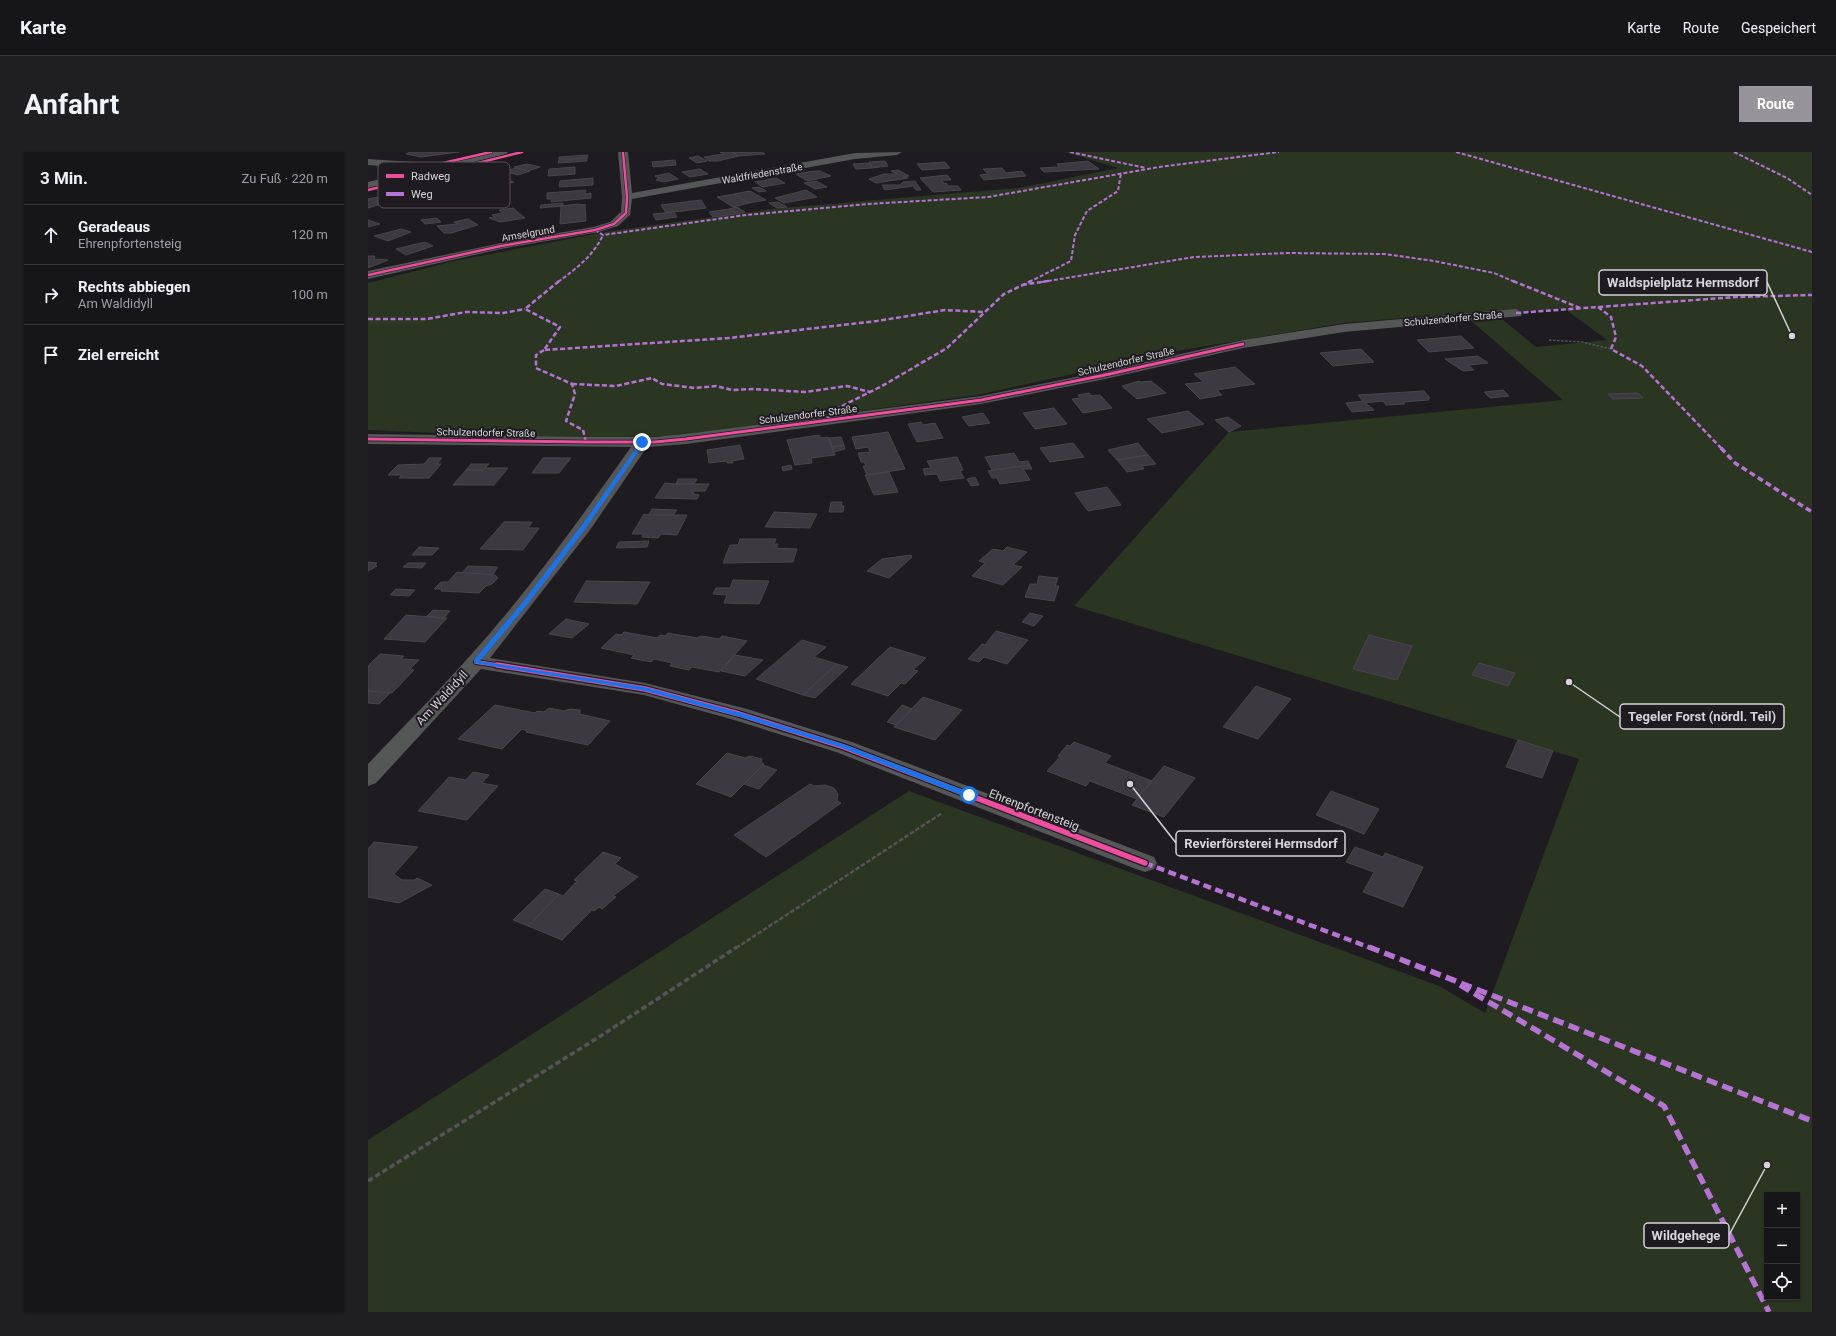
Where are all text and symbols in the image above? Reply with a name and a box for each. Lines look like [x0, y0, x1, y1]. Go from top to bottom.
text: Karte [20, 16, 66, 39]
text: Karte [1627, 20, 1661, 36]
text: Route [1683, 20, 1719, 36]
text: Gespeichert [1741, 20, 1816, 36]
button: Route [1739, 86, 1812, 122]
text: Anfahrt [24, 88, 119, 121]
street label: Waldfriedenstraße [721, 161, 803, 186]
legend [378, 162, 510, 208]
text: 3 Min. [40, 168, 88, 188]
text: Radweg [411, 170, 450, 183]
text: Zu Fuß · 220 m [242, 171, 328, 186]
text: Weg [411, 188, 433, 201]
text: Geradeaus [78, 218, 150, 236]
street label: Amselgrund [501, 223, 556, 244]
icon: ahead [40, 224, 62, 246]
text: 120 m [291, 227, 328, 242]
text: Ehrenpfortensteig [78, 236, 182, 251]
callout: Waldspielplatz Hermsdorf [1599, 270, 1767, 295]
text: Waldspielplatz Hermsdorf [1607, 275, 1759, 290]
text: Rechts abbiegen [78, 278, 191, 296]
icon: right [40, 284, 62, 306]
text: 100 m [291, 287, 328, 302]
text: Am Waldidyll [78, 296, 153, 311]
street label: Schulzendorfer Straße [1403, 309, 1503, 328]
icon: arrive [40, 344, 62, 366]
street label: Schulzendorfer Straße [1077, 345, 1175, 378]
text: Ziel erreicht [78, 346, 159, 364]
street label: Schulzendorfer Straße [758, 403, 858, 426]
street label: Schulzendorfer Straße [437, 426, 535, 439]
route end [633, 433, 651, 451]
street label: Am Waldidyll [413, 668, 471, 728]
callout: Tegeler Forst (nördl. Teil) [1620, 704, 1784, 729]
text: Tegeler Forst (nördl. Teil) [1628, 709, 1776, 724]
route start [960, 786, 978, 804]
street label: Ehrenpfortensteig [987, 786, 1081, 834]
callout: Revierförsterei Hermsdorf [1176, 831, 1345, 856]
text: Revierförsterei Hermsdorf [1184, 836, 1338, 851]
map controls [1764, 1192, 1800, 1300]
button: + [1764, 1192, 1800, 1228]
callout: Wildgehege [1644, 1223, 1729, 1248]
text: Wildgehege [1652, 1228, 1720, 1243]
button: − [1764, 1228, 1800, 1264]
button: locate [1764, 1264, 1800, 1300]

